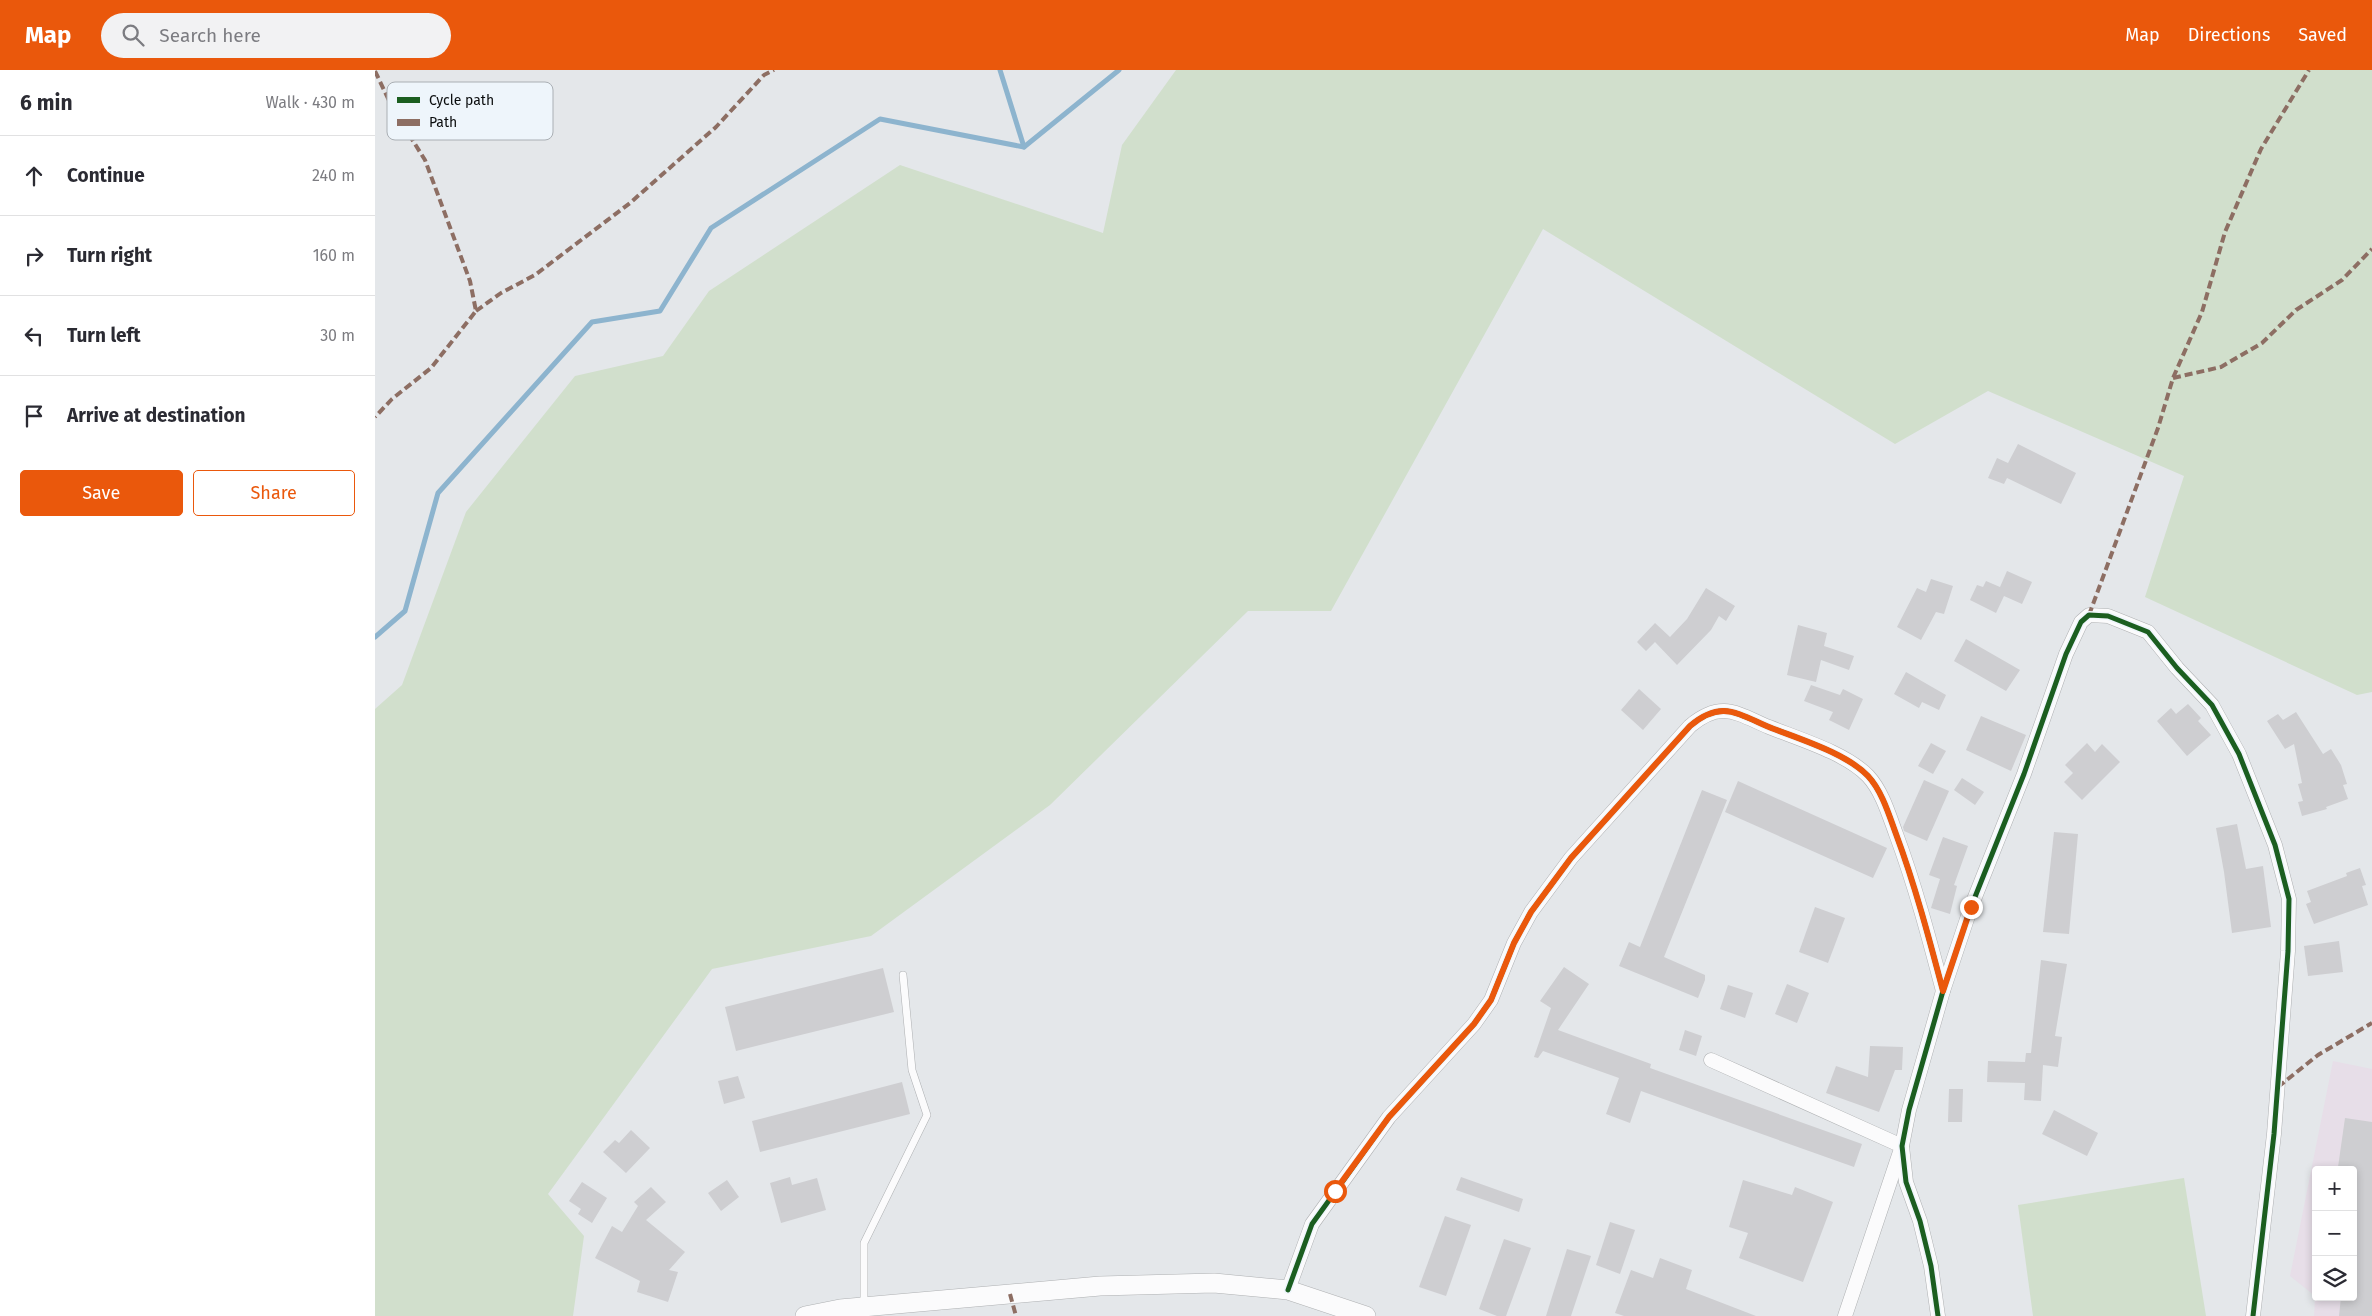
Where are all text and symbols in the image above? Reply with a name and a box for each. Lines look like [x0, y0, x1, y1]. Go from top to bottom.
search box [101, 13, 451, 58]
text: Map [25, 21, 71, 49]
icon: search [119, 21, 147, 49]
text: Search here [159, 24, 261, 47]
text: Map [2125, 24, 2160, 46]
text: Directions [2188, 24, 2270, 46]
text: Saved [2298, 24, 2347, 46]
legend [387, 82, 553, 140]
text: 6 min [20, 90, 73, 116]
text: Cycle path [429, 92, 494, 109]
text: Walk · 430 m [265, 93, 355, 112]
text: Path [429, 114, 457, 131]
icon: ahead [20, 162, 48, 190]
text: Continue [67, 164, 145, 187]
text: 240 m [312, 166, 355, 185]
icon: right [20, 242, 48, 270]
text: Turn right [67, 244, 152, 267]
text: 160 m [313, 246, 355, 265]
icon: left [20, 322, 48, 350]
text: Turn left [67, 324, 141, 347]
text: 30 m [320, 326, 355, 345]
icon: arrive [20, 402, 48, 430]
text: Arrive at destination [67, 404, 246, 427]
button: Save [20, 470, 183, 516]
button: Share [193, 470, 355, 516]
route end [1960, 896, 1983, 919]
map controls [2312, 1166, 2357, 1301]
button: + [2312, 1166, 2357, 1211]
route start [1324, 1180, 1347, 1203]
button: − [2312, 1211, 2357, 1256]
button: layers [2312, 1256, 2357, 1301]

